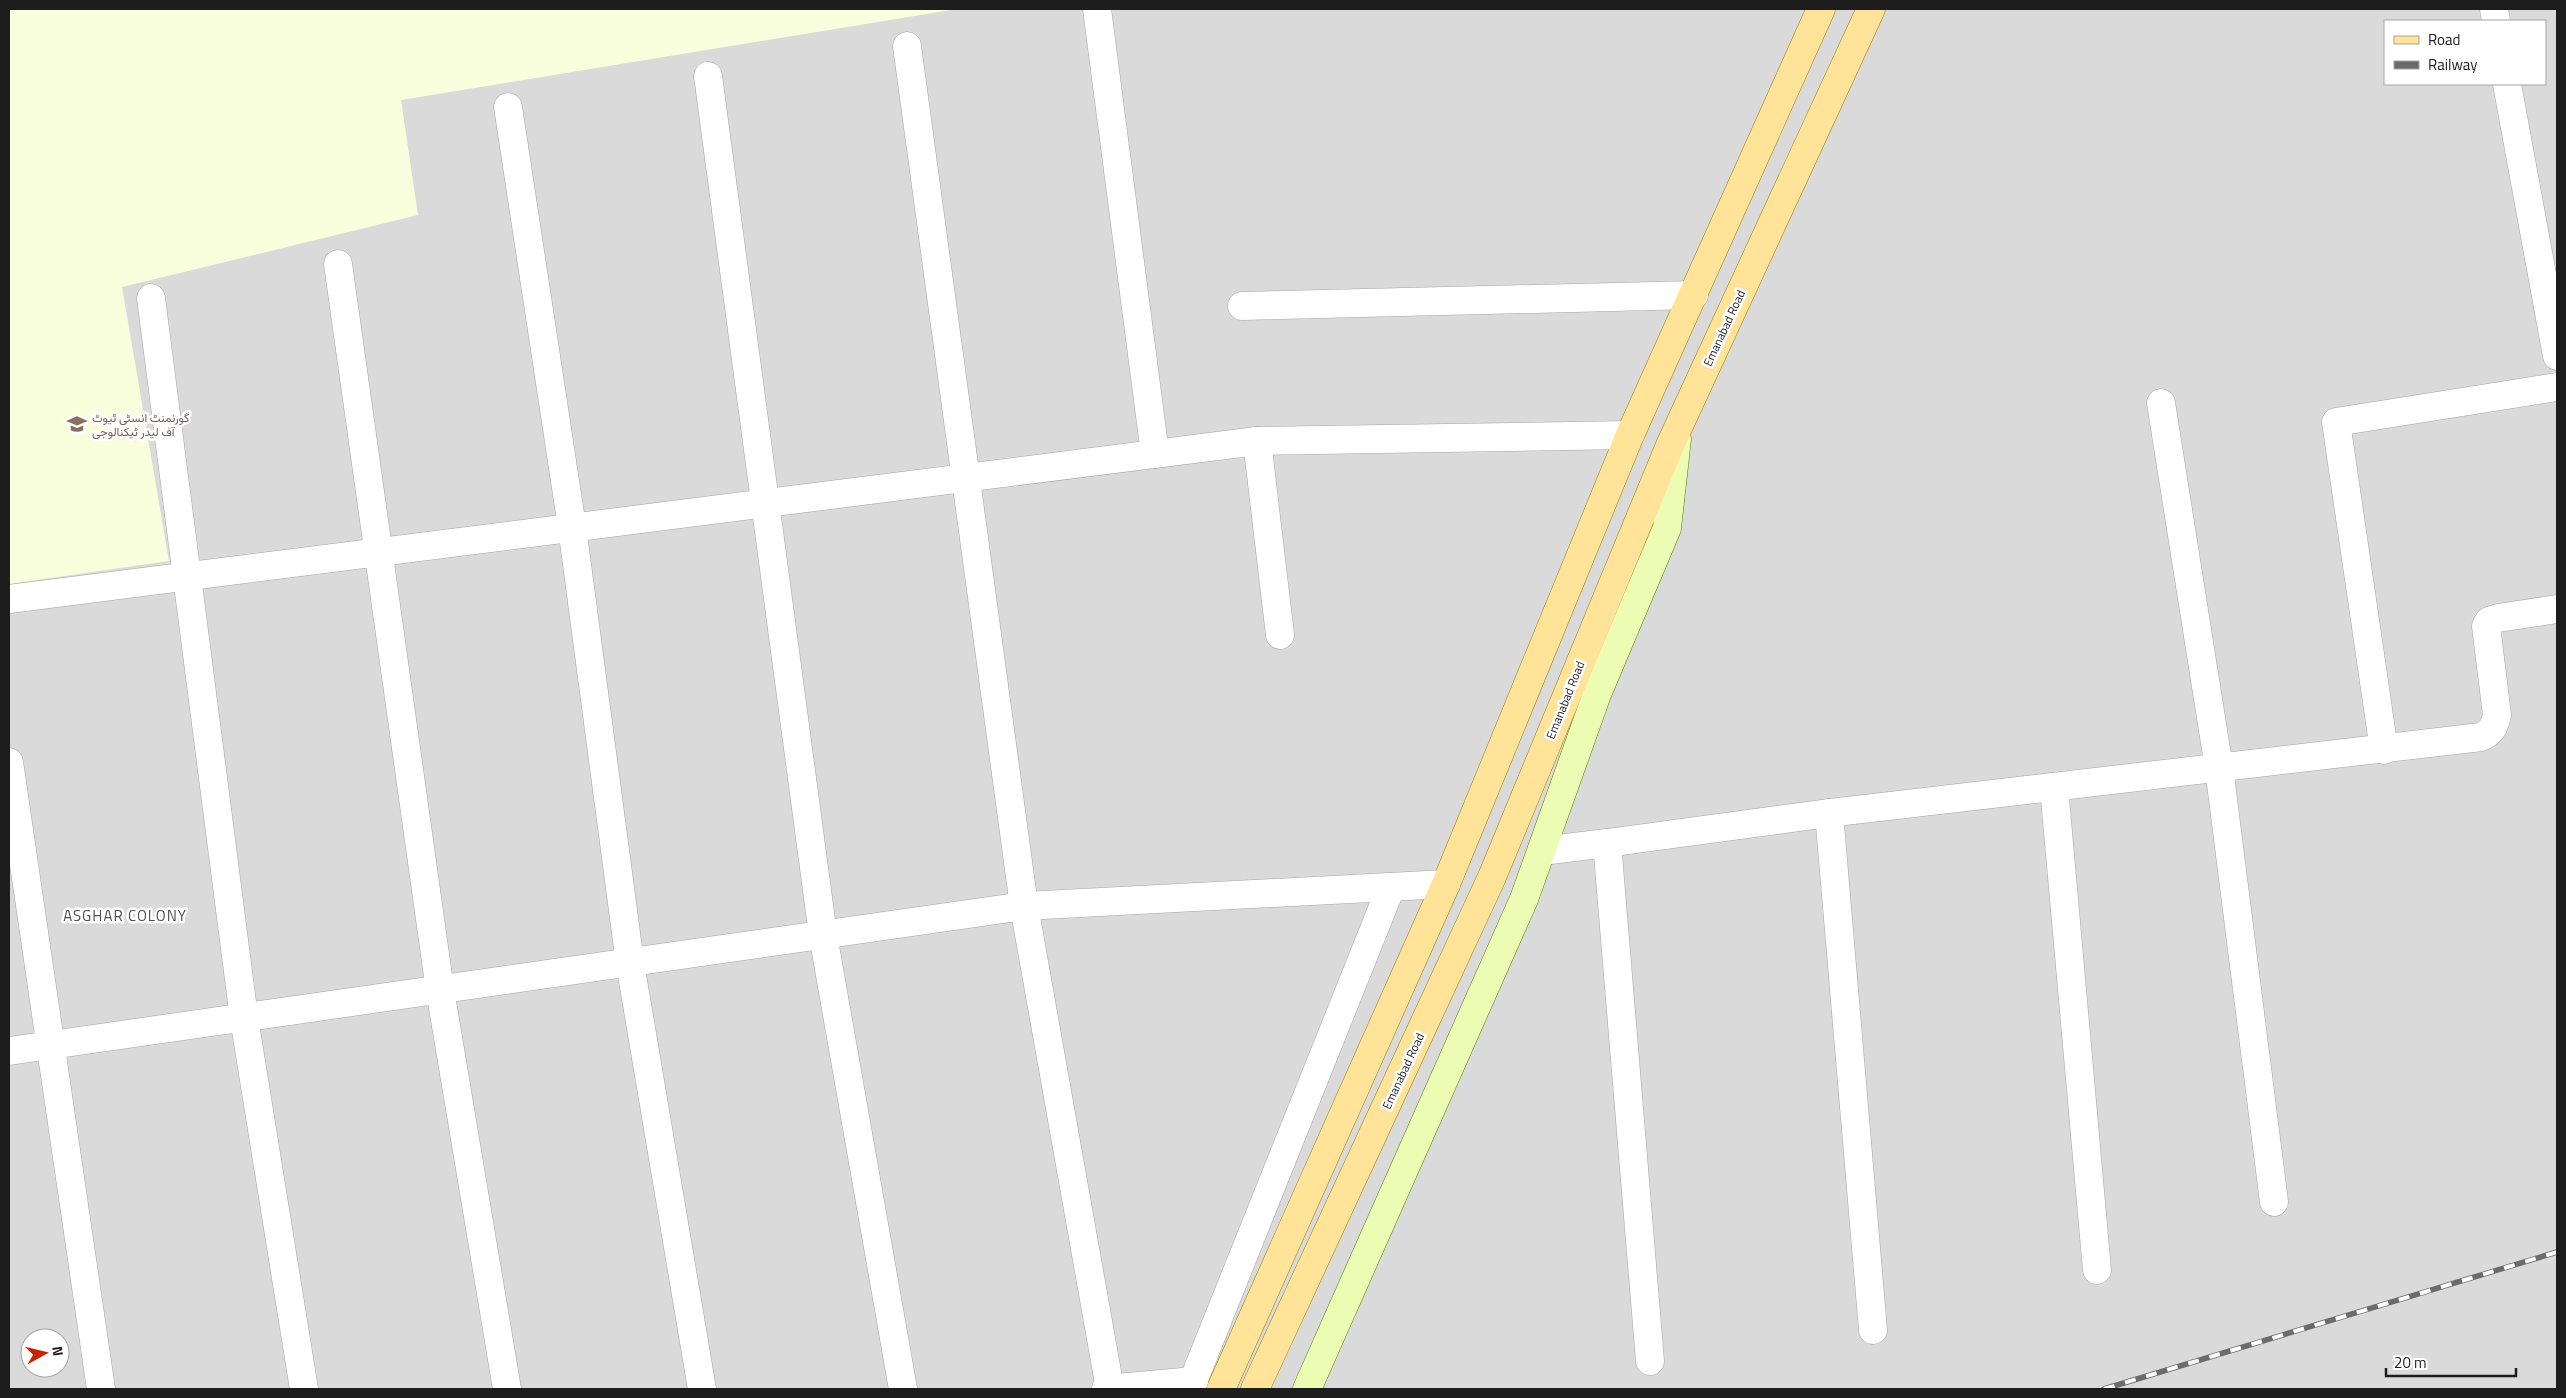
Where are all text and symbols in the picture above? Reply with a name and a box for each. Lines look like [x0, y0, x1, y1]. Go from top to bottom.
legend [2384, 20, 2546, 85]
text: Road [2428, 28, 2460, 51]
text: Railway [2428, 53, 2478, 76]
street label: Emanabad Road [1698, 287, 1750, 369]
place label: گورنمنٹ انسٹی ٹیوٹ آف لیدر ٹیکنالوجی [92, 408, 189, 441]
school or university icon: گورنمنٹ انسٹی ٹیوٹ آف لیدر ٹیکنالوجی [66, 413, 88, 435]
street label: Emanabad Road [1541, 658, 1589, 742]
district label: ASGHAR COLONY [63, 904, 187, 927]
street label: Emanabad Road [1377, 1030, 1429, 1112]
north arrow [20, 1328, 70, 1378]
text: N [47, 1345, 69, 1357]
scale bar [2386, 1346, 2516, 1378]
text: 20 m [2394, 1351, 2427, 1374]

